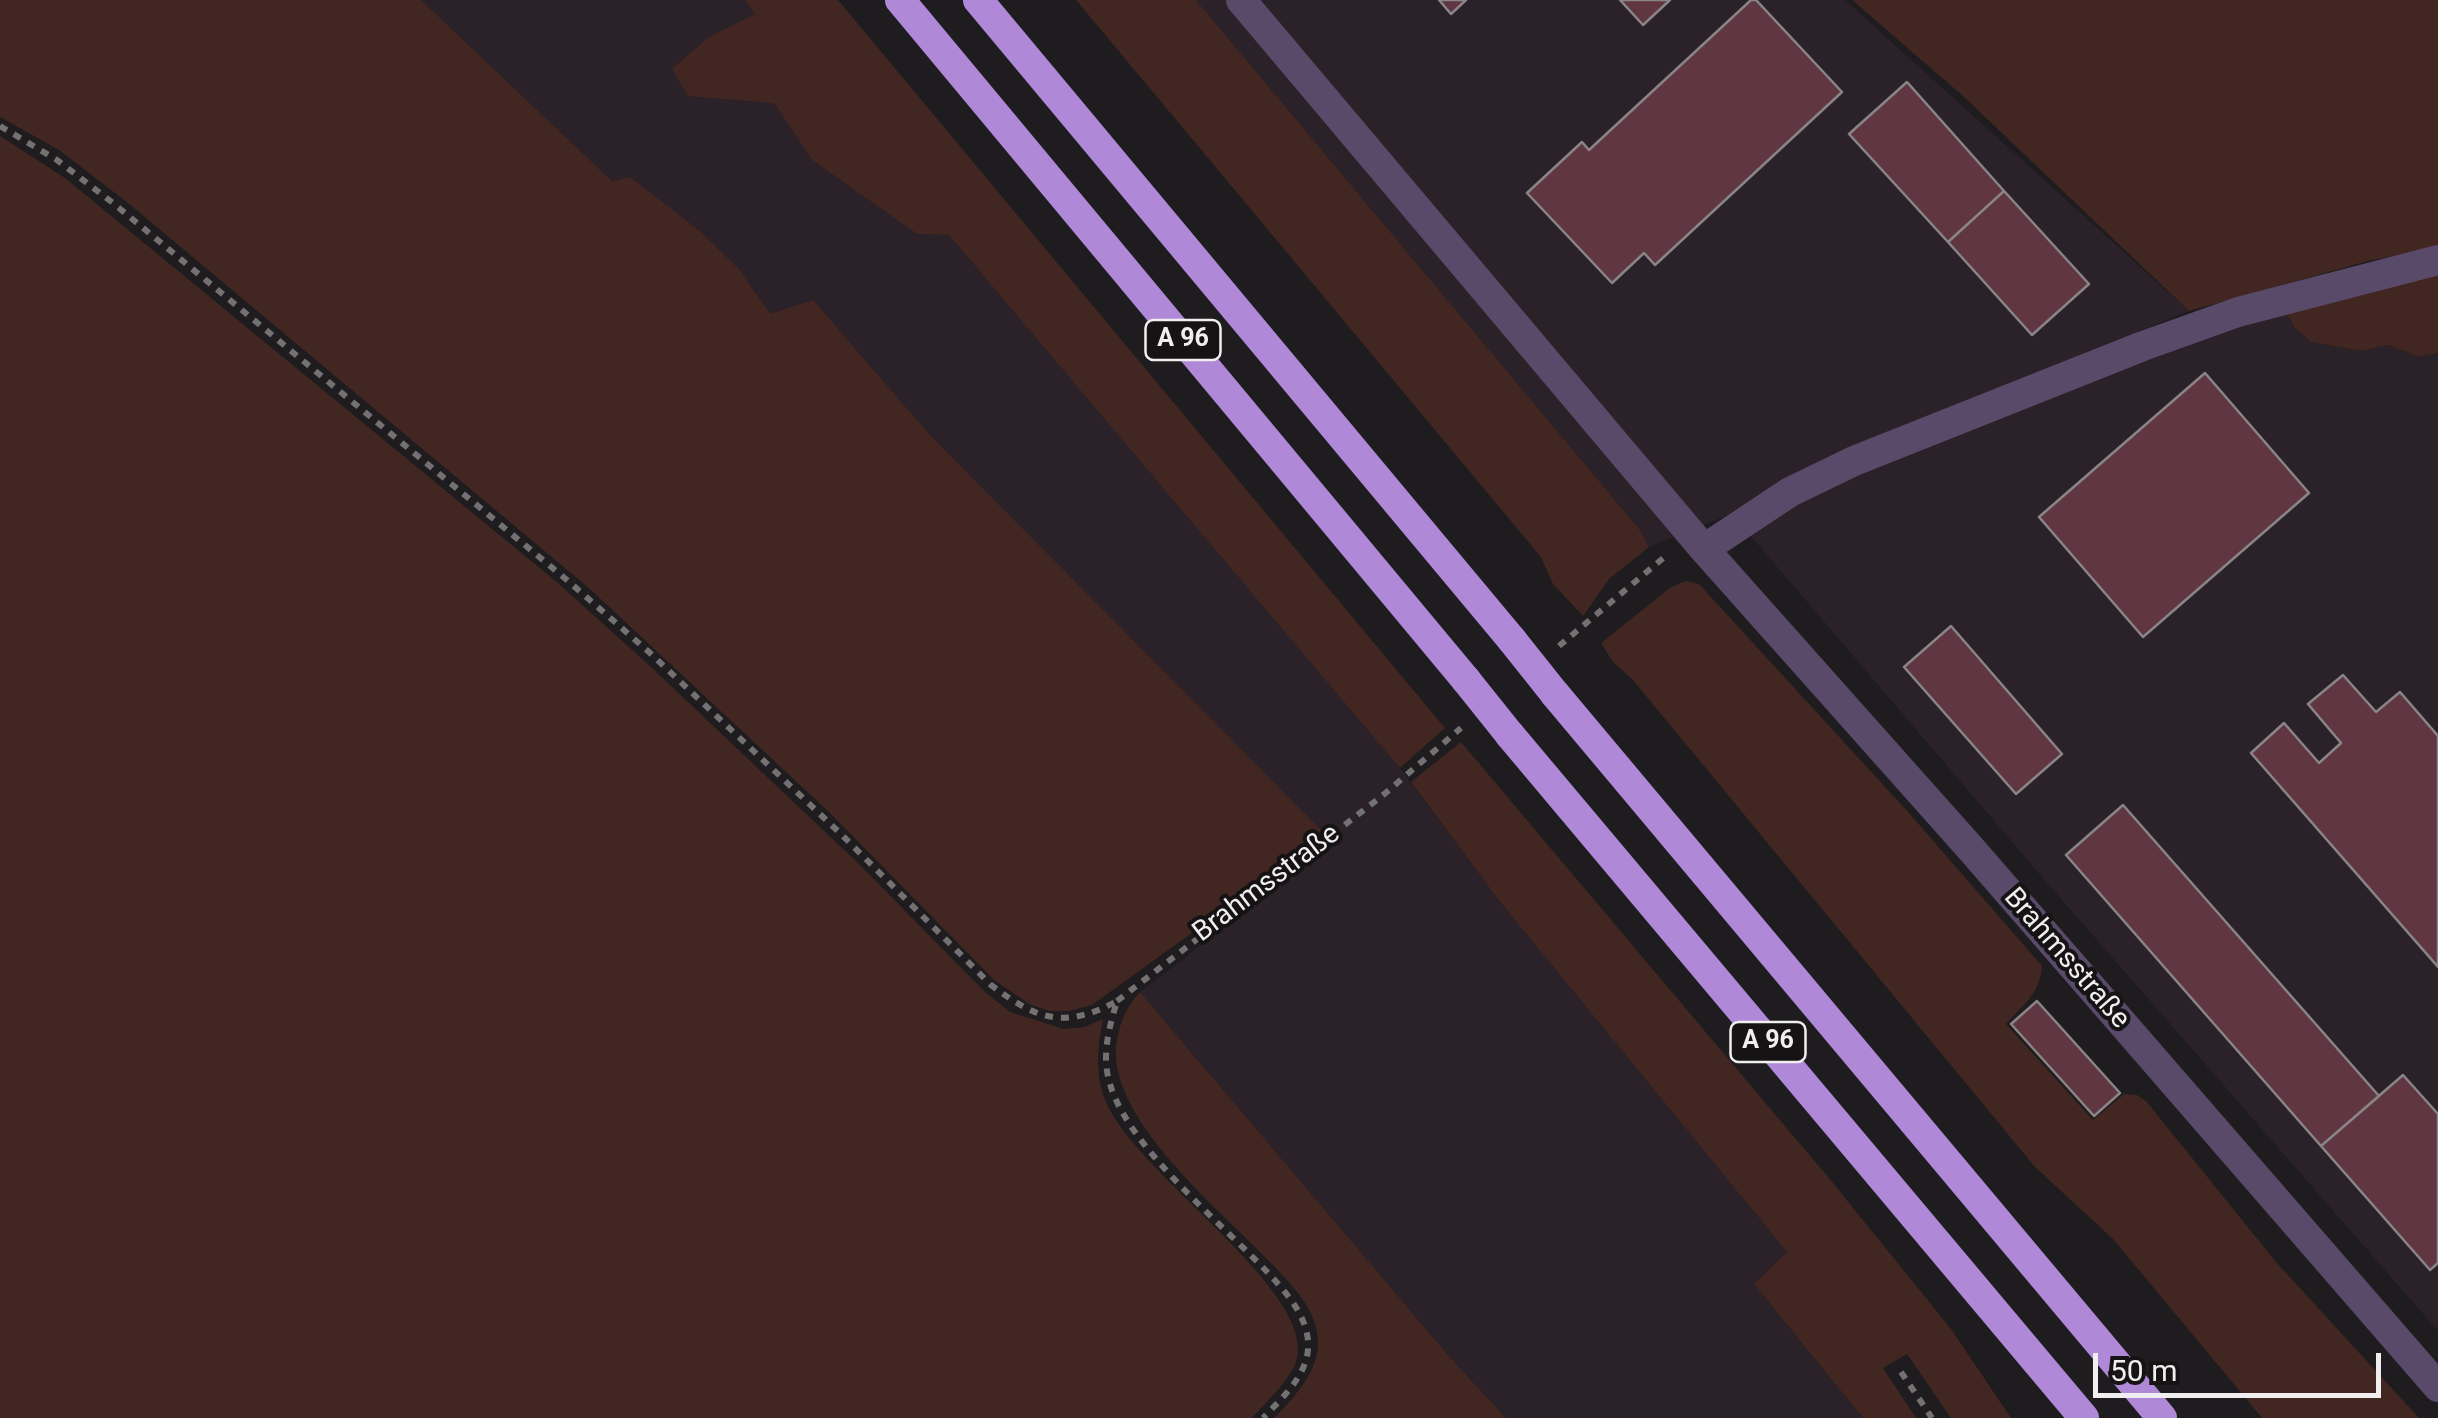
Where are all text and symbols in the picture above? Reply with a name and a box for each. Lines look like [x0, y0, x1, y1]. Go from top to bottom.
road number: A 96 [1146, 320, 1220, 360]
street label: Brahmsstraße [1187, 818, 1347, 950]
street label: Brahmsstraße [1996, 882, 2136, 1036]
road number: A 96 [1730, 1022, 1806, 1062]
scale bar [2098, 1333, 2386, 1395]
text: 50 m [2110, 1353, 2177, 1388]

